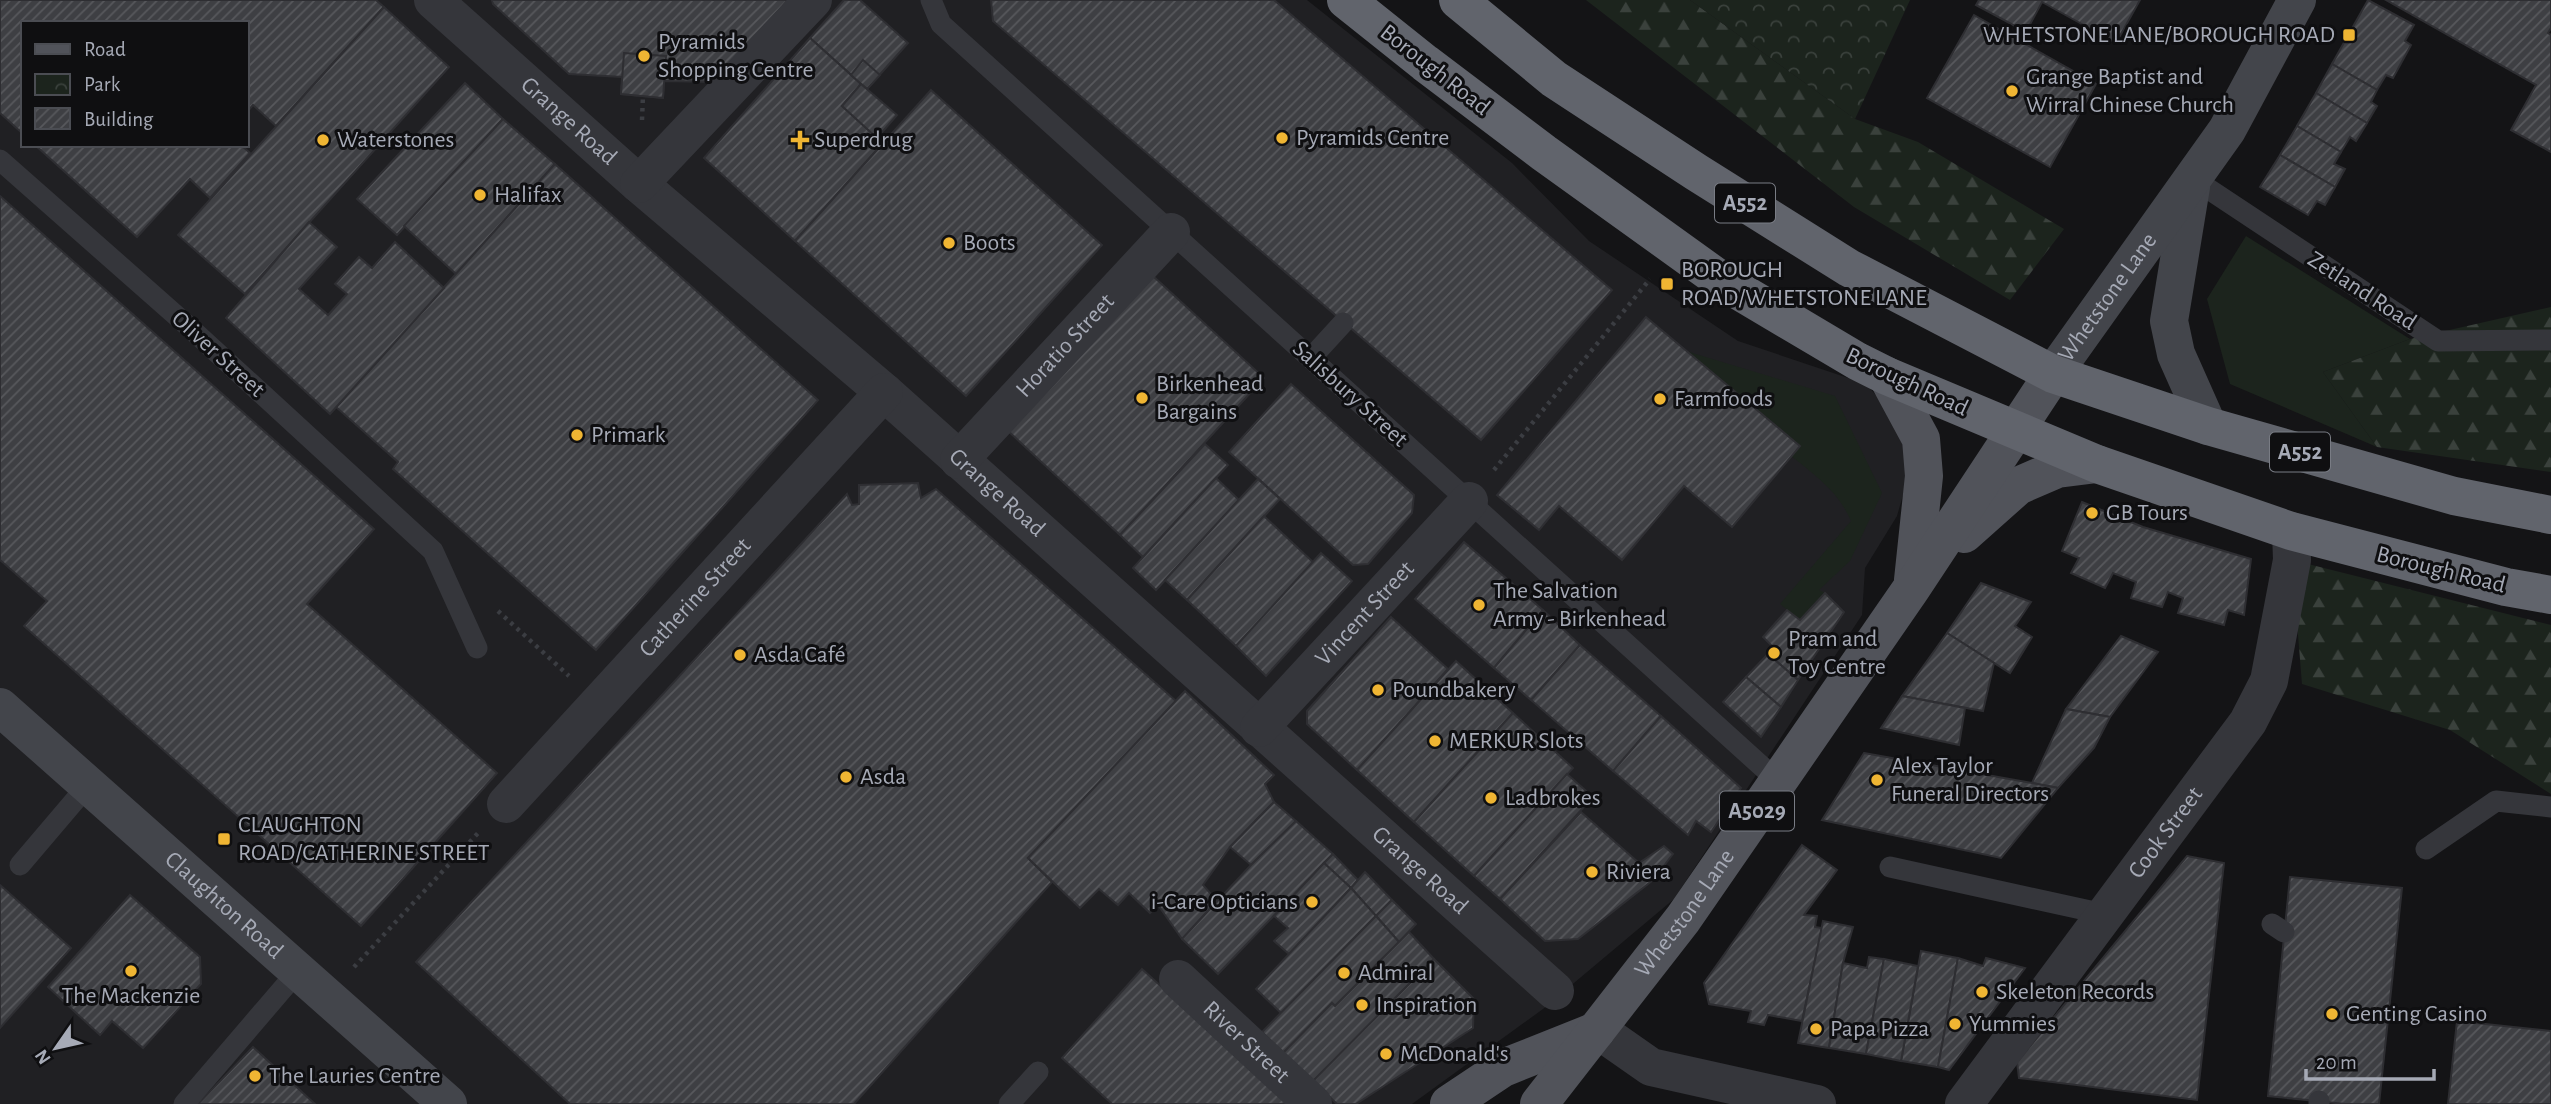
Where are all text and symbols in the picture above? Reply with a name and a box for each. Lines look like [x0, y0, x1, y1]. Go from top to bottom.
street label: Borough Road [1376, 20, 1494, 120]
legend [21, 21, 248, 147]
place label: WHETSTONE LANE/BOROUGH ROAD [1983, 23, 2335, 47]
marker: WHETSTONE LANE/BOROUGH ROAD [2341, 27, 2357, 43]
place label: Pyramids Shopping Centre [658, 30, 814, 82]
text: Road [84, 39, 126, 60]
marker: Pyramids Shopping Centre [636, 48, 652, 64]
place label: Grange Baptist and Wirral Chinese Church [2026, 65, 2234, 117]
street label: Grange Road [516, 73, 621, 170]
text: Park [84, 74, 121, 95]
marker: Grange Baptist and Wirral Chinese Church [2004, 83, 2020, 99]
text: Building [84, 109, 154, 130]
place label: Pyramids Centre [1296, 126, 1449, 150]
place label: Waterstones [337, 128, 454, 152]
place label: Superdrug [814, 128, 913, 152]
marker: Pyramids Centre [1274, 130, 1290, 146]
marker: Waterstones [315, 132, 331, 148]
marker: Superdrug [792, 132, 808, 148]
place label: Halifax [494, 183, 562, 207]
road number: A552 [1715, 184, 1775, 222]
marker: Halifax [472, 187, 488, 203]
street label: Whetstone Lane [2054, 229, 2161, 366]
place label: Boots [963, 231, 1016, 255]
marker: Boots [941, 235, 957, 251]
street label: Zetland Road [2303, 247, 2421, 335]
place label: BOROUGH ROAD/WHETSTONE LANE [1681, 258, 1927, 310]
marker: BOROUGH ROAD/WHETSTONE LANE [1659, 276, 1675, 292]
street label: Horatio Street [1012, 289, 1119, 402]
street label: Oliver Street [167, 306, 269, 402]
street label: Salisbury Street [1288, 336, 1412, 452]
street label: Borough Road [1842, 343, 1972, 421]
place label: Birkenhead Bargains [1156, 372, 1264, 424]
place label: Farmfoods [1674, 387, 1773, 411]
marker: Birkenhead Bargains [1134, 390, 1150, 406]
marker: Farmfoods [1652, 391, 1668, 407]
place label: Primark [591, 423, 666, 447]
marker: Primark [569, 427, 585, 443]
road number: A552 [2270, 432, 2330, 472]
street label: Grange Road [944, 444, 1049, 541]
place label: GB Tours [2106, 501, 2188, 525]
marker: GB Tours [2084, 505, 2100, 521]
street label: Catherine Street [635, 533, 756, 662]
street label: Borough Road [2374, 542, 2508, 598]
street label: Vincent Street [1311, 556, 1419, 670]
place label: The Salvation Army - Birkenhead [1493, 579, 1666, 631]
marker: The Salvation Army - Birkenhead [1471, 597, 1487, 613]
place label: Pram and Toy Centre [1788, 627, 1886, 679]
place label: Asda Café [754, 643, 845, 667]
marker: Pram and Toy Centre [1766, 645, 1782, 661]
marker: Asda Café [732, 647, 748, 663]
place label: Poundbakery [1392, 678, 1515, 702]
marker: Poundbakery [1370, 682, 1386, 698]
place label: MERKUR Slots [1449, 729, 1584, 753]
marker: MERKUR Slots [1427, 733, 1443, 749]
place label: Alex Taylor Funeral Directors [1891, 754, 2049, 806]
place label: Asda [860, 765, 906, 789]
marker: Asda [838, 769, 854, 785]
marker: Alex Taylor Funeral Directors [1869, 772, 1885, 788]
street label: Cook Street [2124, 782, 2207, 883]
place label: Ladbrokes [1505, 786, 1601, 810]
marker: Ladbrokes [1483, 790, 1499, 806]
road number: A5029 [1720, 792, 1794, 831]
place label: CLAUGHTON ROAD/CATHERINE STREET [238, 813, 490, 865]
street label: Grange Road [1367, 822, 1472, 919]
marker: CLAUGHTON ROAD/CATHERINE STREET [216, 831, 232, 847]
street label: Whetstone Lane [1630, 845, 1739, 982]
street label: Claughton Road [160, 847, 287, 964]
place label: Riviera [1606, 860, 1671, 884]
marker: Riviera [1584, 864, 1600, 880]
place label: i-Care Opticians [1151, 890, 1298, 914]
marker: i-Care Opticians [1304, 894, 1320, 910]
place label: Admiral [1358, 961, 1433, 985]
marker: The Mackenzie [123, 963, 139, 979]
marker: Admiral [1336, 965, 1352, 981]
place label: Skeleton Records [1996, 980, 2154, 1004]
place label: The Mackenzie [62, 984, 200, 1008]
marker: Skeleton Records [1974, 984, 1990, 1000]
place label: Inspiration [1376, 993, 1477, 1017]
street label: River Street [1198, 997, 1294, 1088]
marker: Inspiration [1354, 997, 1370, 1013]
place label: Genting Casino [2346, 1002, 2487, 1026]
marker: Genting Casino [2324, 1006, 2340, 1022]
place label: Yummies [1969, 1012, 2056, 1036]
north arrow [21, 1013, 91, 1083]
marker: Yummies [1947, 1016, 1963, 1032]
place label: Papa Pizza [1830, 1017, 1929, 1041]
marker: Papa Pizza [1808, 1021, 1824, 1037]
scale bar [2306, 1038, 2434, 1082]
place label: McDonald's [1400, 1042, 1509, 1066]
text: N [32, 1046, 55, 1067]
marker: McDonald's [1378, 1046, 1394, 1062]
text: 20 m [2316, 1052, 2357, 1073]
place label: The Lauries Centre [269, 1064, 440, 1088]
marker: The Lauries Centre [247, 1068, 263, 1084]

